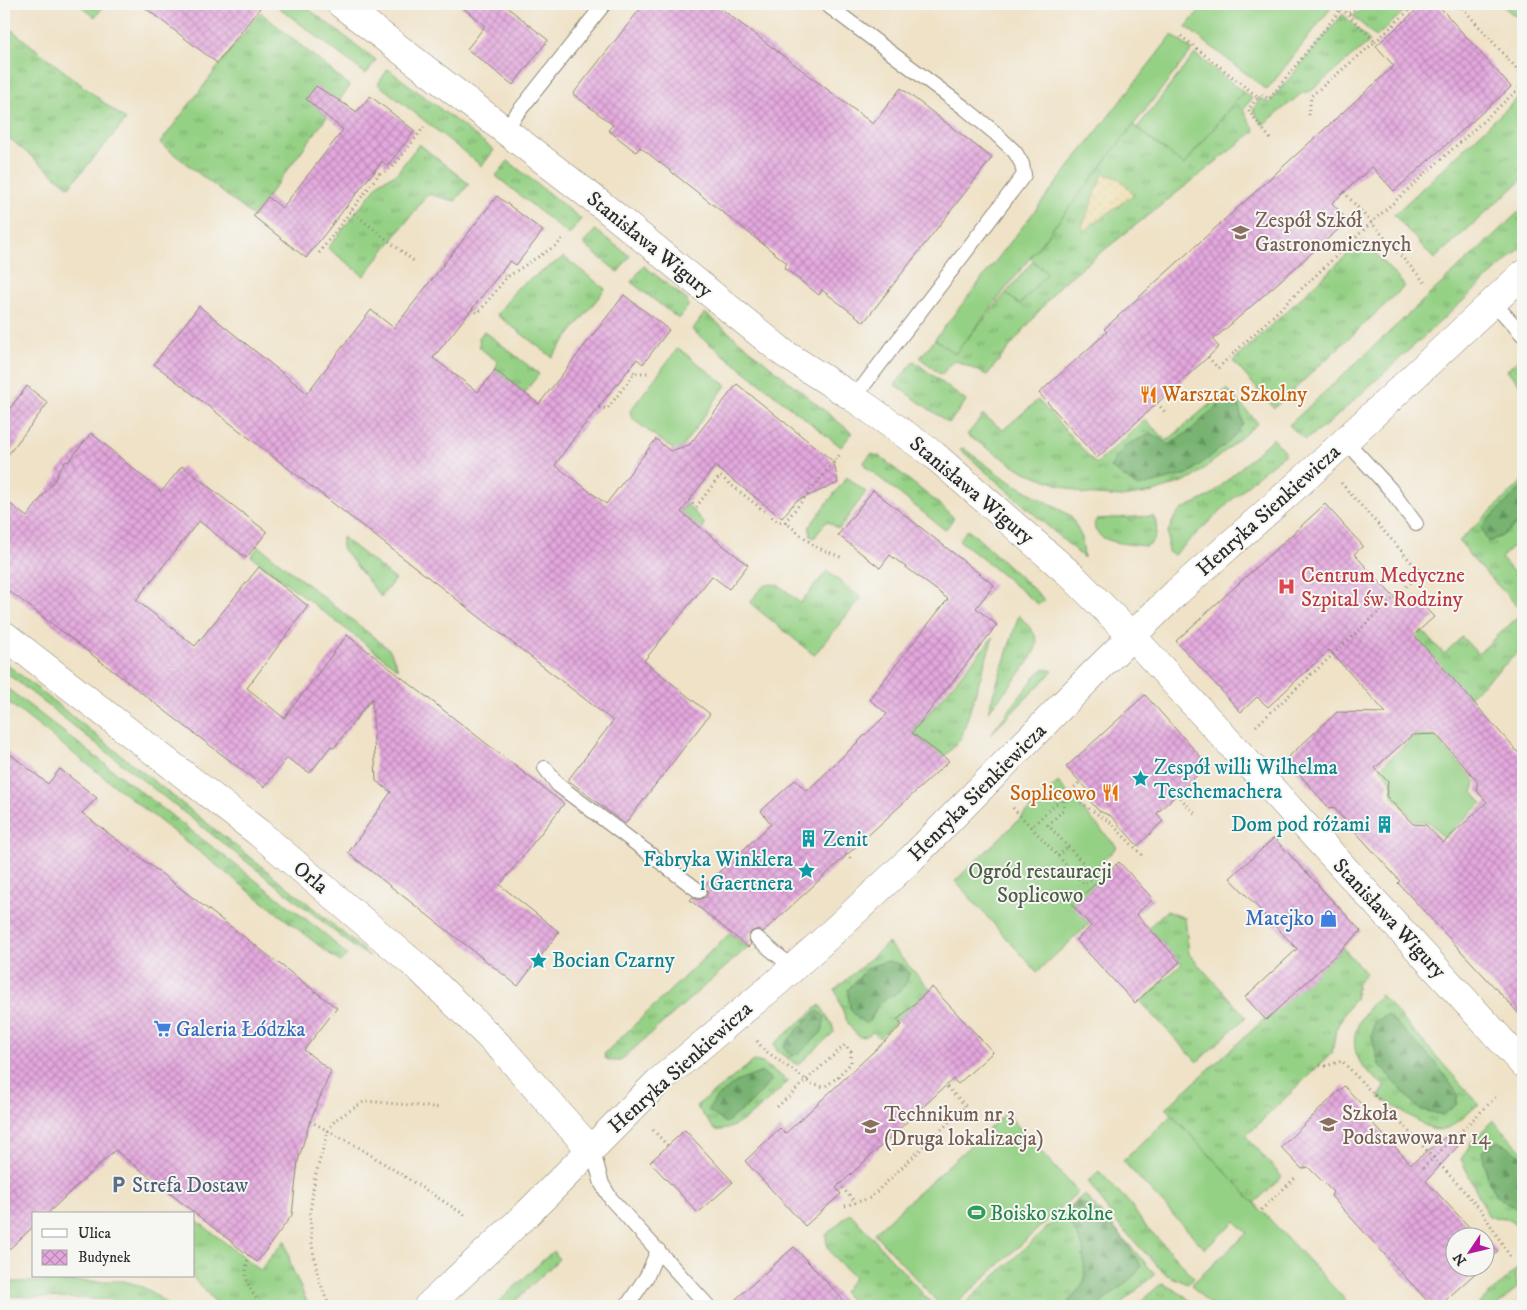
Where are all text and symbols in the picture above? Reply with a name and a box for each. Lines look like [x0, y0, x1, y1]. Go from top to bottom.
street label: Stanisława Wigury [581, 186, 719, 304]
place label: Zespół Szkół Gastronomicznych [1255, 208, 1412, 258]
school or university icon: Zespół Szkół Gastronomicznych [1231, 222, 1251, 242]
place label: Warsztat Szkolny [1161, 382, 1308, 408]
restaurant icon: Warsztat Szkolny [1138, 384, 1158, 404]
street label: Stanisława Wigury [904, 431, 1040, 551]
street label: Henryka Sienkiewicza [1191, 439, 1346, 582]
place label: Centrum Medyczne Szpital św. Rodziny [1301, 563, 1465, 613]
hospital icon: Centrum Medyczne Szpital św. Rodziny [1277, 577, 1297, 597]
street label: Henryka Sienkiewicza [903, 718, 1052, 867]
place label: Zespół willi Wilhelma Teschemachera [1154, 755, 1338, 805]
place icon: Zespół willi Wilhelma Teschemachera [1130, 769, 1150, 789]
place label: Soplicowo [1010, 781, 1096, 807]
restaurant icon: Soplicowo [1100, 783, 1120, 803]
place label: Dom pod różami [1231, 812, 1370, 838]
building icon: Dom pod różami [1374, 814, 1394, 834]
place label: Zenit [823, 827, 868, 853]
building icon: Zenit [799, 829, 819, 849]
place label: Fabryka Winklera i Gaertnera [643, 847, 793, 897]
street label: Stanisława Wigury [1327, 853, 1452, 985]
street label: Orla [288, 856, 333, 900]
park label: Ogród restauracji Soplicowo [968, 859, 1112, 909]
place icon: Fabryka Winklera i Gaertnera [797, 861, 817, 881]
place label: Matejko [1245, 906, 1314, 932]
shop icon: Matejko [1318, 908, 1338, 928]
place label: Bocian Czarny [552, 948, 676, 974]
place icon: Bocian Czarny [528, 950, 548, 970]
street label: Henryka Sienkiewicza [603, 996, 758, 1139]
place label: Galeria Łódzka [176, 1017, 306, 1043]
supermarket icon: Galeria Łódzka [152, 1019, 172, 1039]
place label: Szkoła Podstawowa nr 14 [1342, 1101, 1492, 1151]
place label: Technikum nr 3 (Druga lokalizacja) [884, 1102, 1044, 1152]
school or university icon: Szkoła Podstawowa nr 14 [1318, 1115, 1338, 1135]
school or university icon: Technikum nr 3 (Druga lokalizacja) [860, 1116, 880, 1136]
place label: Strefa Dostaw [132, 1173, 249, 1199]
parking icon: Strefa Dostaw [108, 1175, 128, 1195]
place label: Boisko szkolne [990, 1201, 1114, 1227]
sports icon: Boisko szkolne [966, 1203, 986, 1223]
legend [32, 1212, 195, 1278]
text: Ulica [78, 1224, 111, 1243]
north arrow [1444, 1228, 1494, 1278]
text: Budynek [78, 1248, 131, 1267]
text: N [1449, 1249, 1471, 1269]

